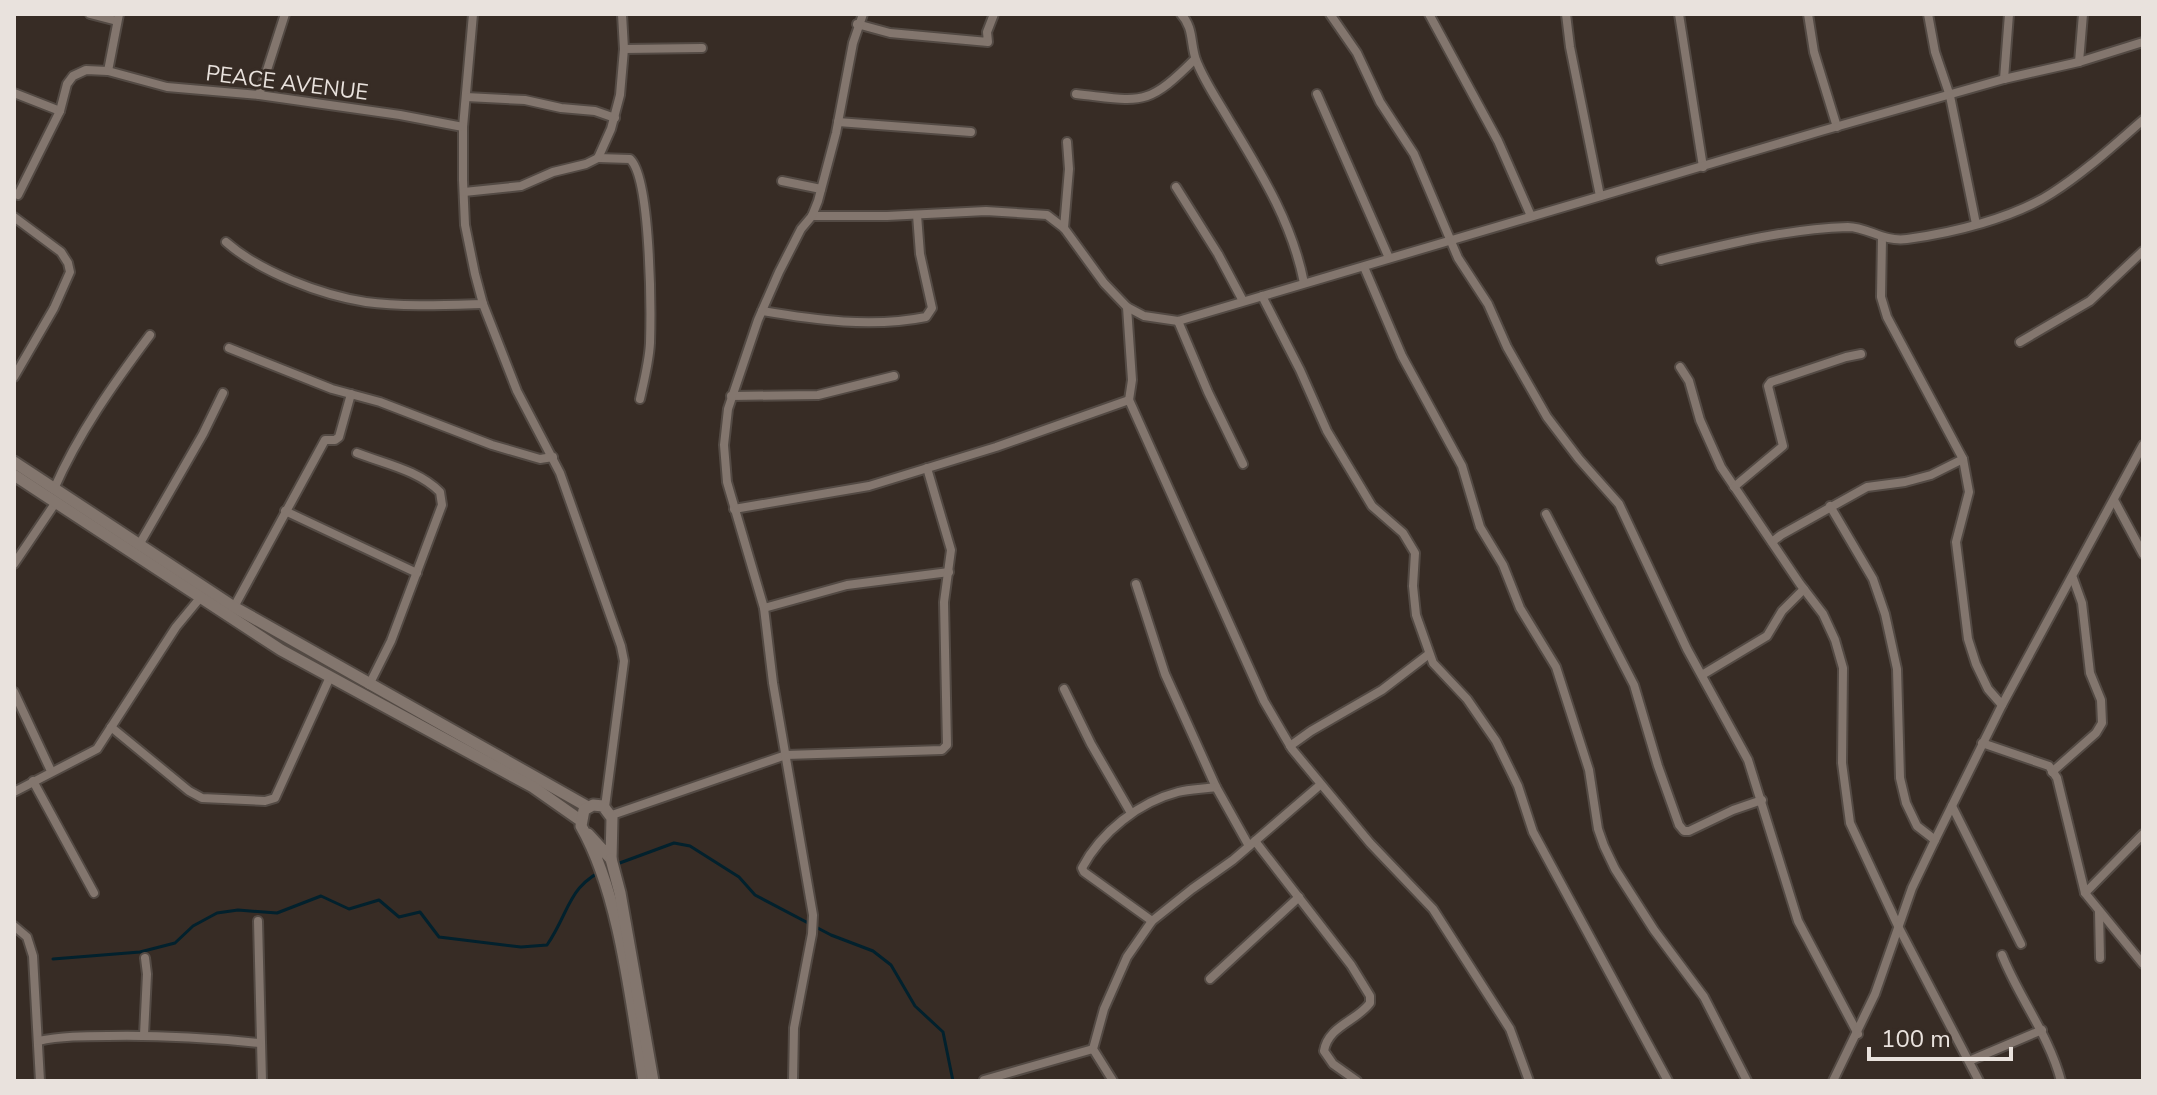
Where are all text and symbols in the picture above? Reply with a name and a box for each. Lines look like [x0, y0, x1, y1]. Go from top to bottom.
street label: PEACE AVENUE [204, 58, 370, 108]
scale bar [1869, 1011, 2011, 1061]
text: 100 m [1881, 1023, 1951, 1055]

